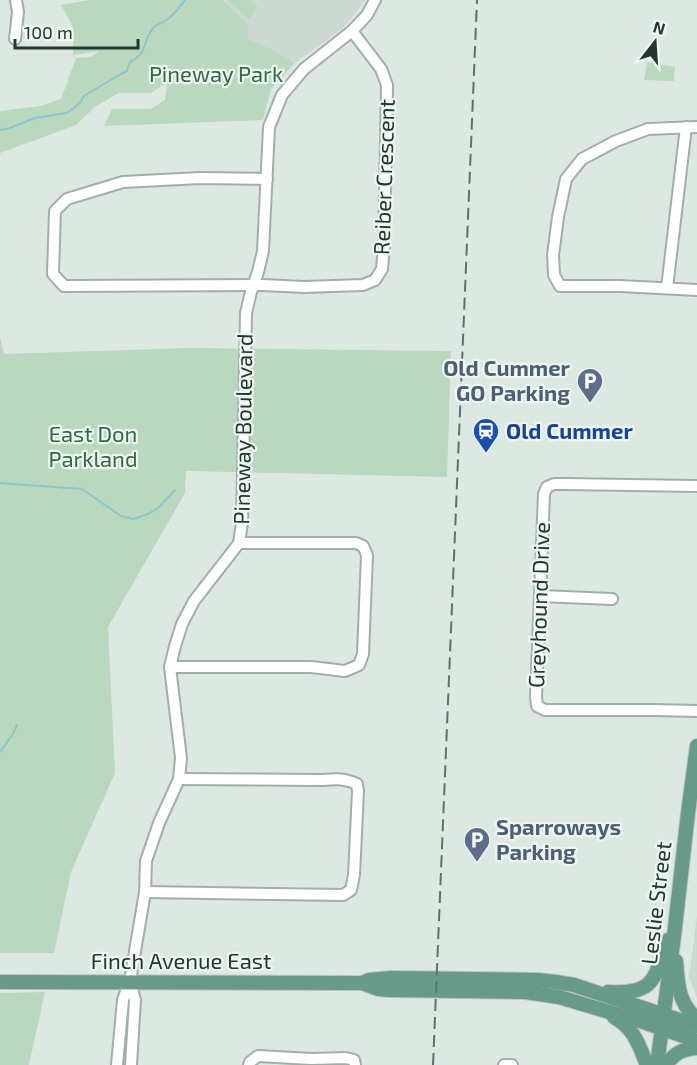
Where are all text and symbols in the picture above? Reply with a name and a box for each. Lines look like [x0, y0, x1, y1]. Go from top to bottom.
scale bar [15, 12, 138, 50]
north arrow [625, 12, 685, 72]
text: N [651, 16, 668, 38]
text: 100 m [24, 21, 73, 43]
park label: Pineway Park [149, 60, 283, 86]
street label: Reiber Crescent [367, 99, 399, 255]
street label: Pineway Boulevard [227, 333, 257, 525]
place label: Old Cummer GO Parking [443, 354, 571, 405]
parking icon: Old Cummer GO Parking [575, 366, 605, 404]
station icon: Old Cummer [471, 416, 501, 454]
place label: Old Cummer [506, 417, 633, 443]
park label: East Don Parkland [49, 420, 138, 471]
street label: Greyhound Drive [522, 522, 554, 688]
place label: Sparroways Parking [496, 813, 621, 864]
parking icon: Sparroways Parking [462, 825, 492, 863]
street label: Leslie Street [635, 840, 675, 966]
street label: Finch Avenue East [91, 947, 271, 973]

